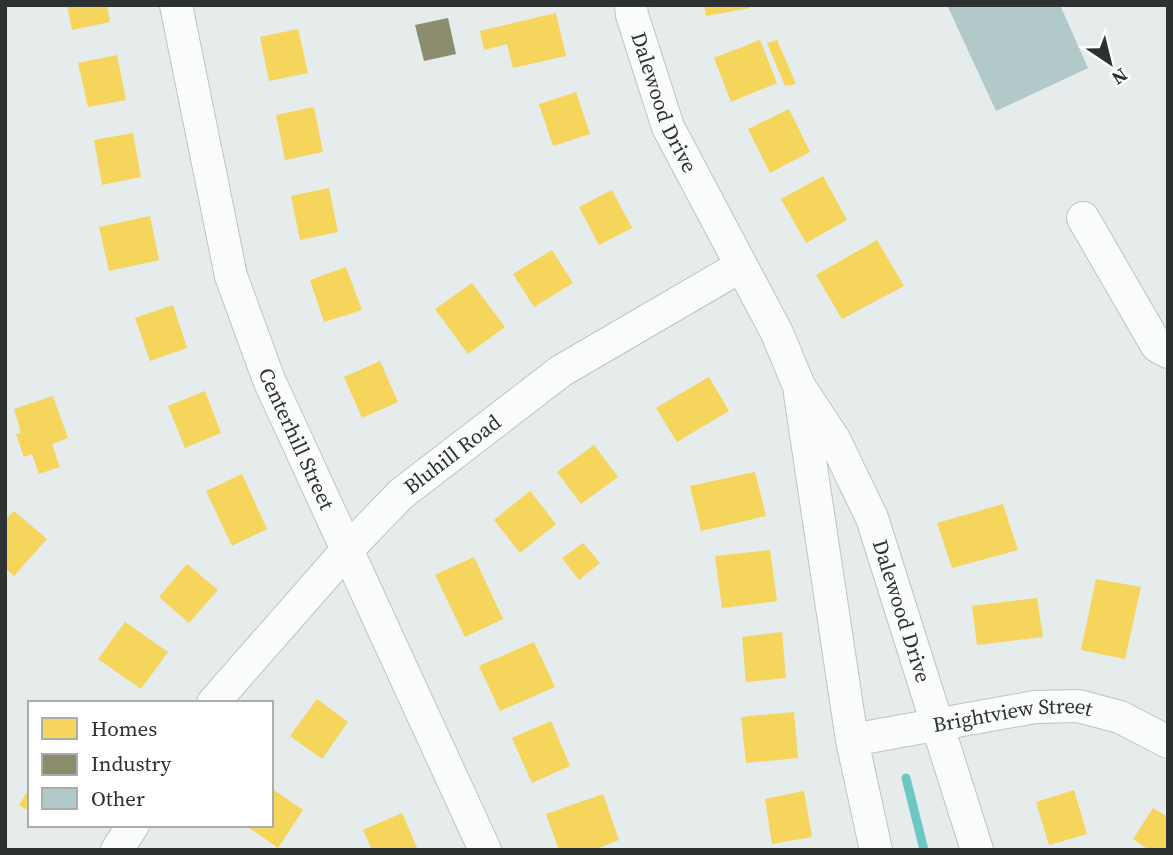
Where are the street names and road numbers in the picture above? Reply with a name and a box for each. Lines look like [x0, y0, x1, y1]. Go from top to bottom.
street label: Dalewood Drive [624, 28, 704, 177]
street label: Centerhill Street [252, 364, 342, 515]
street label: Bluhill Road [398, 407, 507, 501]
street label: Dalewood Drive [866, 536, 938, 686]
street label: Brightview Street [930, 691, 1096, 739]

